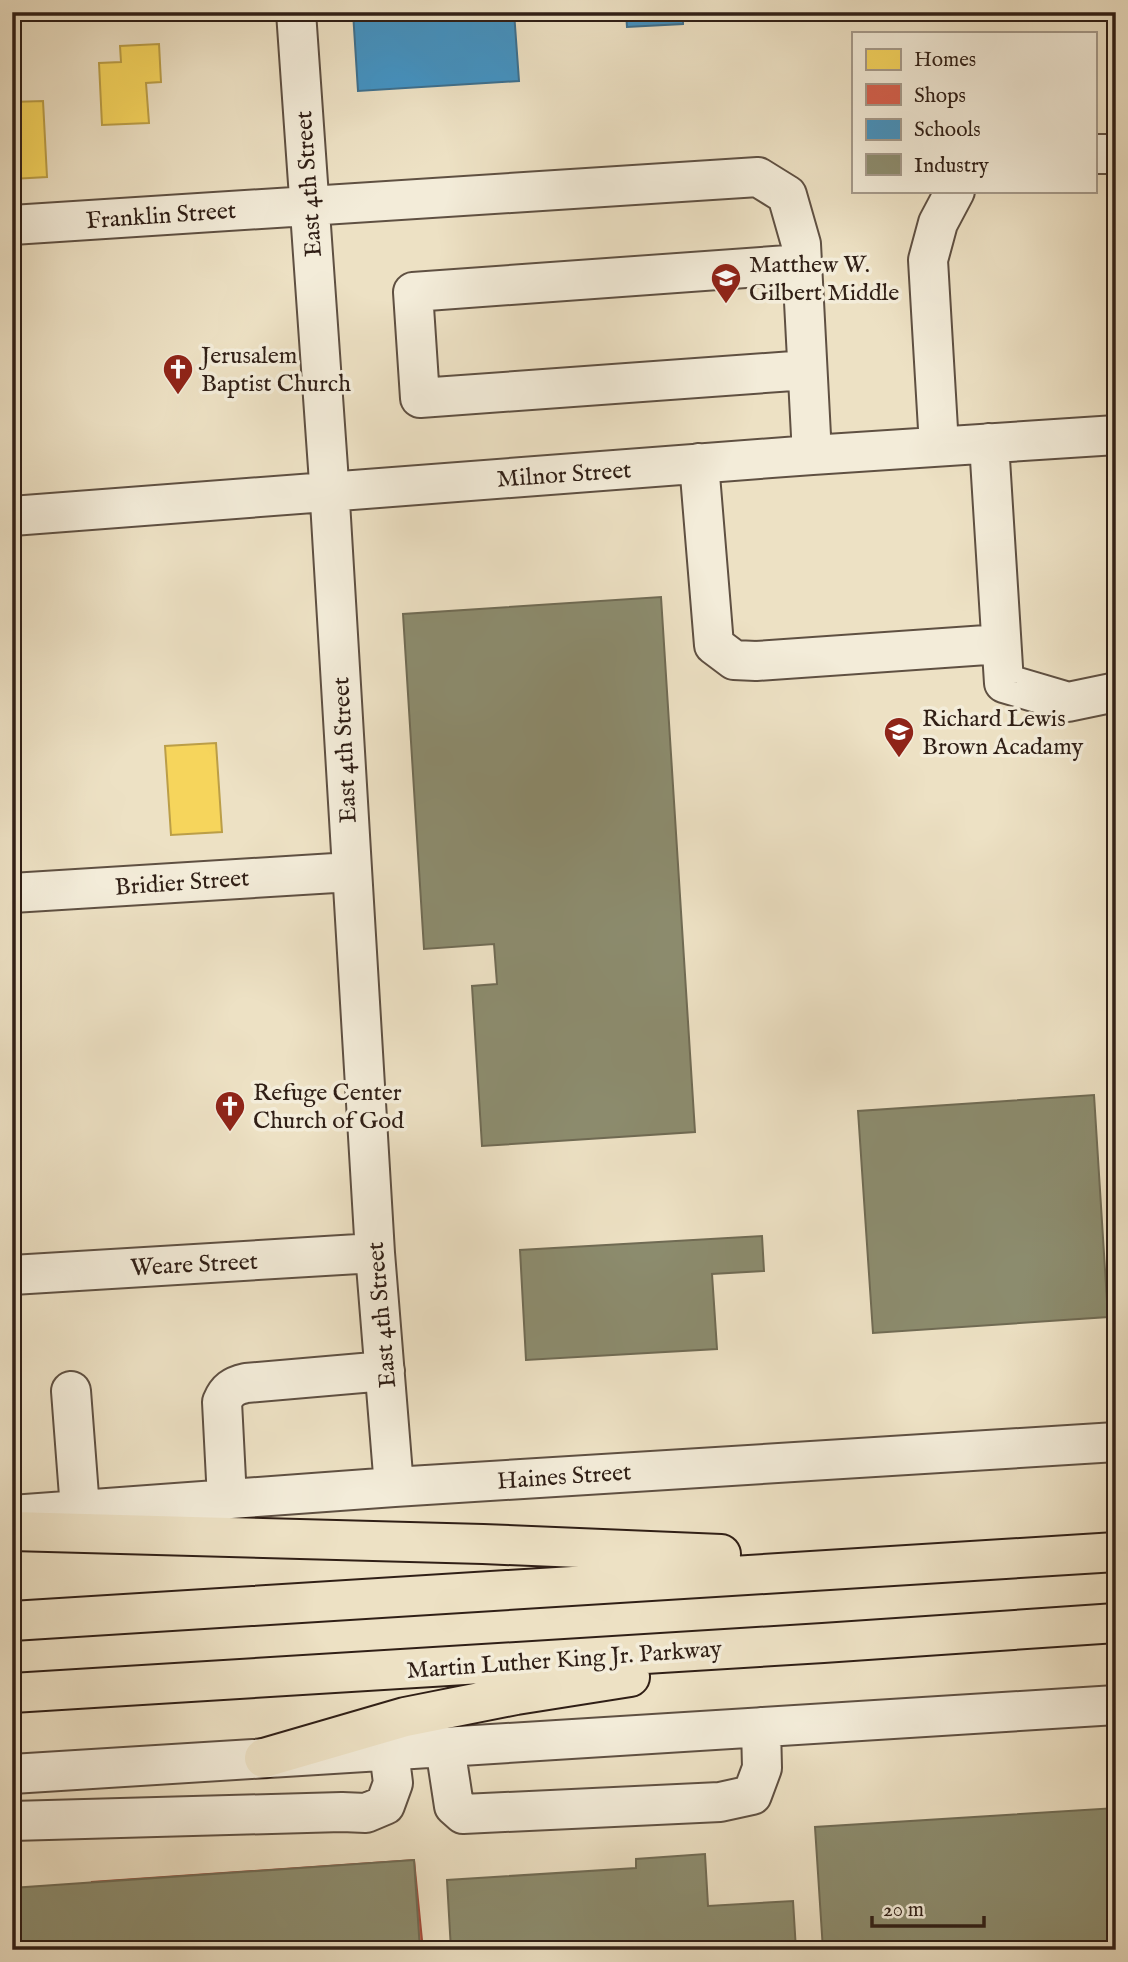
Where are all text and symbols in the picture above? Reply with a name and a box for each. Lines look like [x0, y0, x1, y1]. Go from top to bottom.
legend [852, 32, 1096, 192]
text: Homes [914, 47, 976, 74]
text: Shops [914, 83, 966, 110]
street label: East 4th Street [289, 110, 330, 258]
text: Schools [914, 117, 981, 144]
text: Industry [914, 153, 990, 180]
street label: Franklin Street [85, 196, 237, 237]
place label: Matthew W. Gilbert Middle [749, 250, 899, 309]
school or university icon: Matthew W. Gilbert Middle [709, 261, 743, 305]
place label: Jerusalem Baptist Church [198, 341, 351, 400]
church icon: Jerusalem Baptist Church [161, 352, 195, 396]
street label: Milnor Street [496, 455, 632, 496]
street label: East 4th Street [326, 676, 365, 824]
place label: Richard Lewis Brown Acadamy [922, 704, 1084, 763]
school or university icon: Richard Lewis Brown Acadamy [882, 715, 916, 759]
street label: Bridier Street [114, 863, 250, 904]
place label: Refuge Center Church of God [253, 1078, 404, 1137]
church icon: Refuge Center Church of God [213, 1089, 247, 1133]
street label: East 4th Street [361, 1241, 404, 1389]
street label: Weare Street [129, 1247, 259, 1284]
street label: Haines Street [496, 1457, 632, 1498]
street label: Martin Luther King Jr. Parkway [405, 1634, 723, 1687]
scale bar [872, 1885, 984, 1929]
text: 20 m [883, 1897, 924, 1924]

